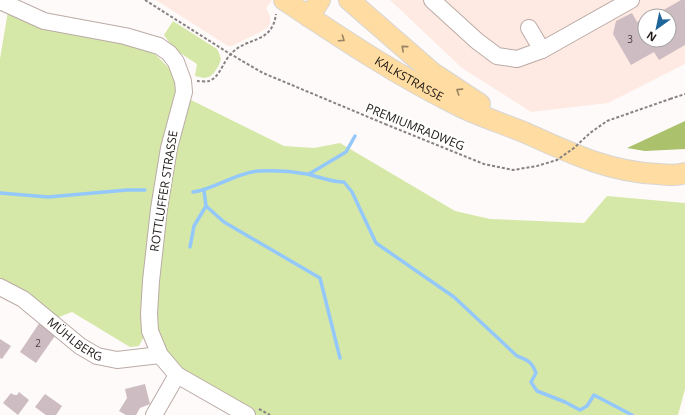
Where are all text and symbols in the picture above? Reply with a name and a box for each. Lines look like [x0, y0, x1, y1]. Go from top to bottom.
north arrow [637, 8, 677, 48]
text: N [643, 28, 659, 46]
house number: 3 [627, 32, 633, 46]
one-way arrow [338, 34, 345, 41]
one-way arrow [401, 45, 409, 52]
street label: KALKSTRASSE [372, 52, 447, 105]
one-way arrow [456, 88, 463, 95]
street label: PREMIUMRADWEG [363, 99, 467, 154]
street label: ROTTLUFFER STRASSE [146, 129, 181, 253]
street label: MÜHLBERG [44, 313, 104, 365]
house number: 2 [35, 336, 41, 350]

